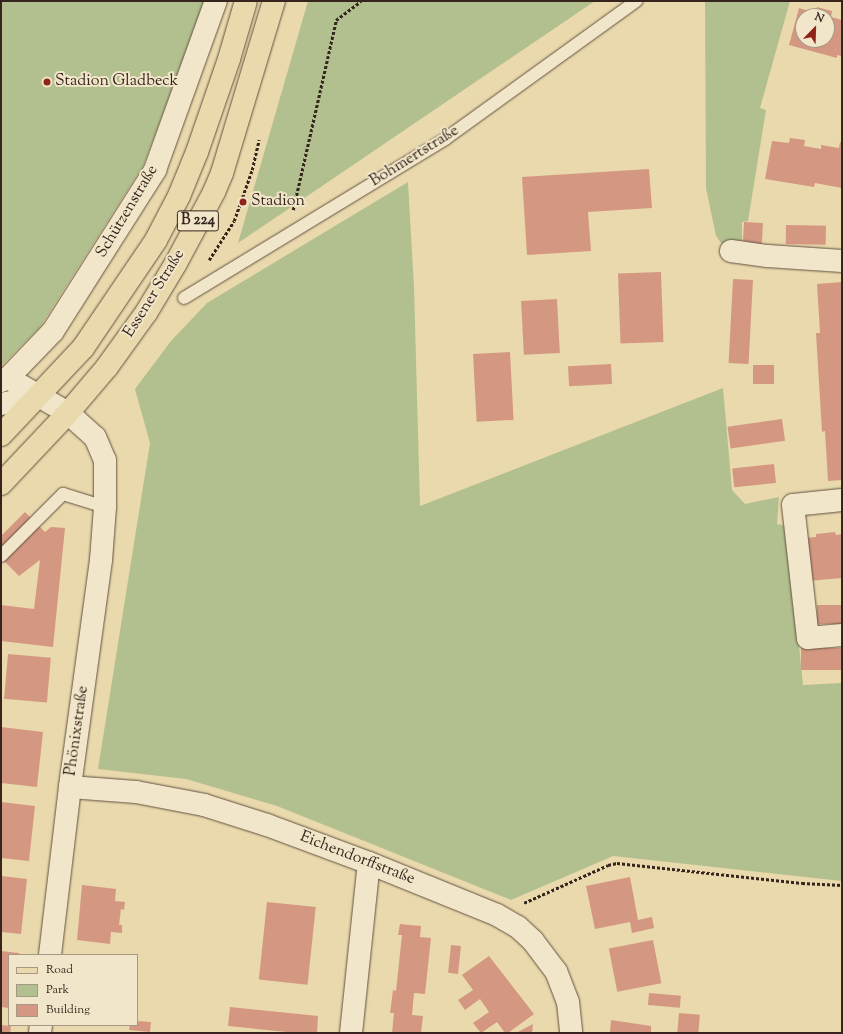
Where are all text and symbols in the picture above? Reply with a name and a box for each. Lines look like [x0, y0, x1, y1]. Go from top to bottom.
north arrow [795, 8, 835, 48]
text: N [812, 9, 826, 27]
place label: Stadion Gladbeck [55, 72, 178, 92]
marker: Stadion Gladbeck [42, 77, 52, 87]
street label: Bohmertstraße [367, 122, 463, 192]
street label: Schützenstraße [93, 162, 163, 262]
place label: Stadion [251, 192, 305, 212]
marker: Stadion [238, 197, 248, 207]
road number: B 224 [176, 208, 220, 234]
street label: Essener Straße [120, 246, 190, 342]
street label: Phönixstraße [62, 685, 94, 777]
street label: Eichendorffstraße [297, 828, 417, 890]
legend [8, 954, 138, 1026]
text: Road [46, 961, 73, 979]
text: Park [46, 981, 69, 999]
text: Building [46, 1001, 90, 1019]

